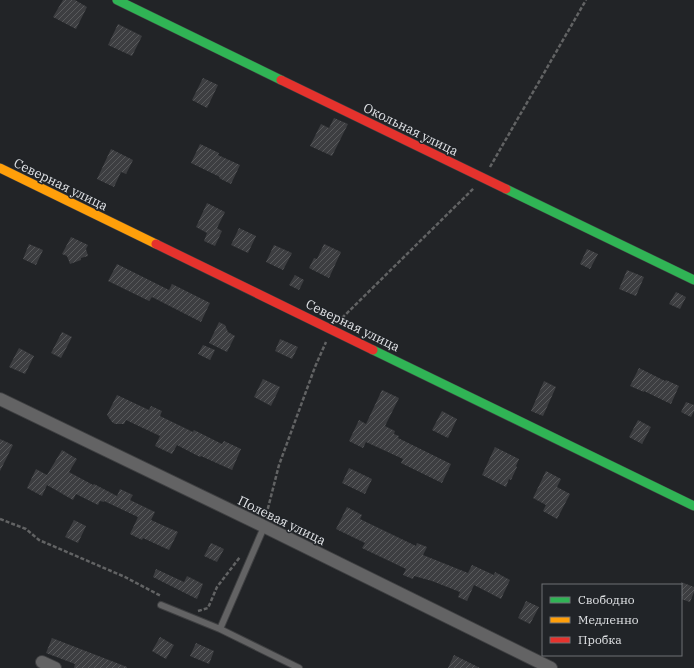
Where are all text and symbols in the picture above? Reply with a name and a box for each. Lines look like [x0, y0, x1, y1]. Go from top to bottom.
street label: Окольная улица [360, 99, 461, 160]
street label: Северная улица [11, 154, 110, 215]
street label: Северная улица [303, 295, 402, 356]
street label: Полевая улица [235, 492, 329, 549]
legend [542, 584, 682, 656]
text: Свободно [578, 592, 635, 607]
text: Медленно [578, 612, 639, 627]
text: Пробка [578, 632, 622, 647]

